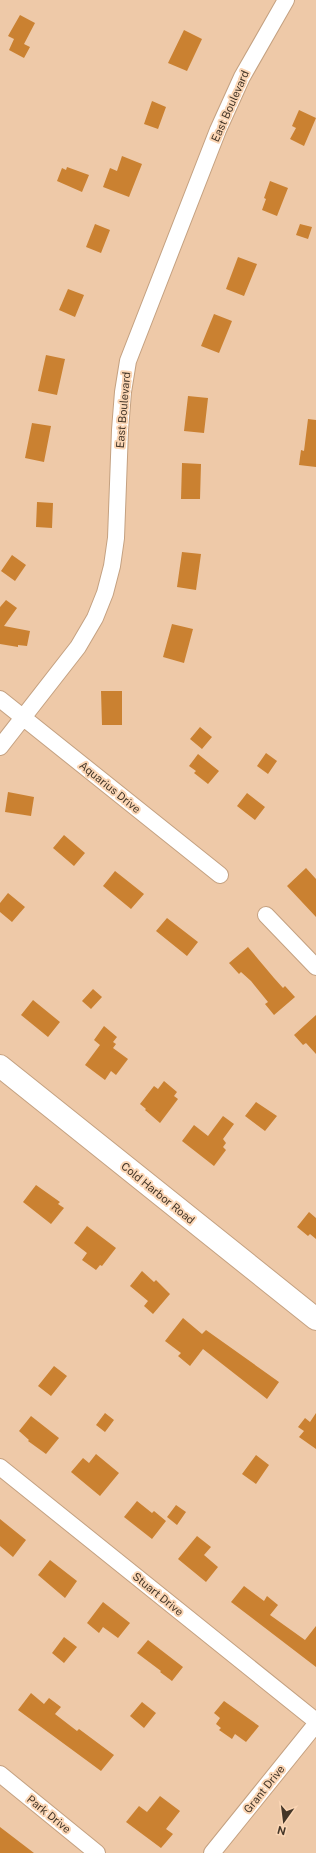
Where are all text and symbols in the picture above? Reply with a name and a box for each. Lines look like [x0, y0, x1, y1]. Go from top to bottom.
street label: East Boulevard [209, 69, 251, 143]
street label: East Boulevard [114, 371, 132, 449]
street label: Aquarius Drive [77, 759, 143, 815]
street label: Cold Harbor Road [119, 1160, 197, 1226]
street label: Stuart Drive [130, 1570, 186, 1618]
street label: Grant Drive [241, 1763, 287, 1815]
street label: Park Drive [25, 1793, 73, 1835]
north arrow [264, 1801, 304, 1841]
text: N [276, 1824, 287, 1838]

